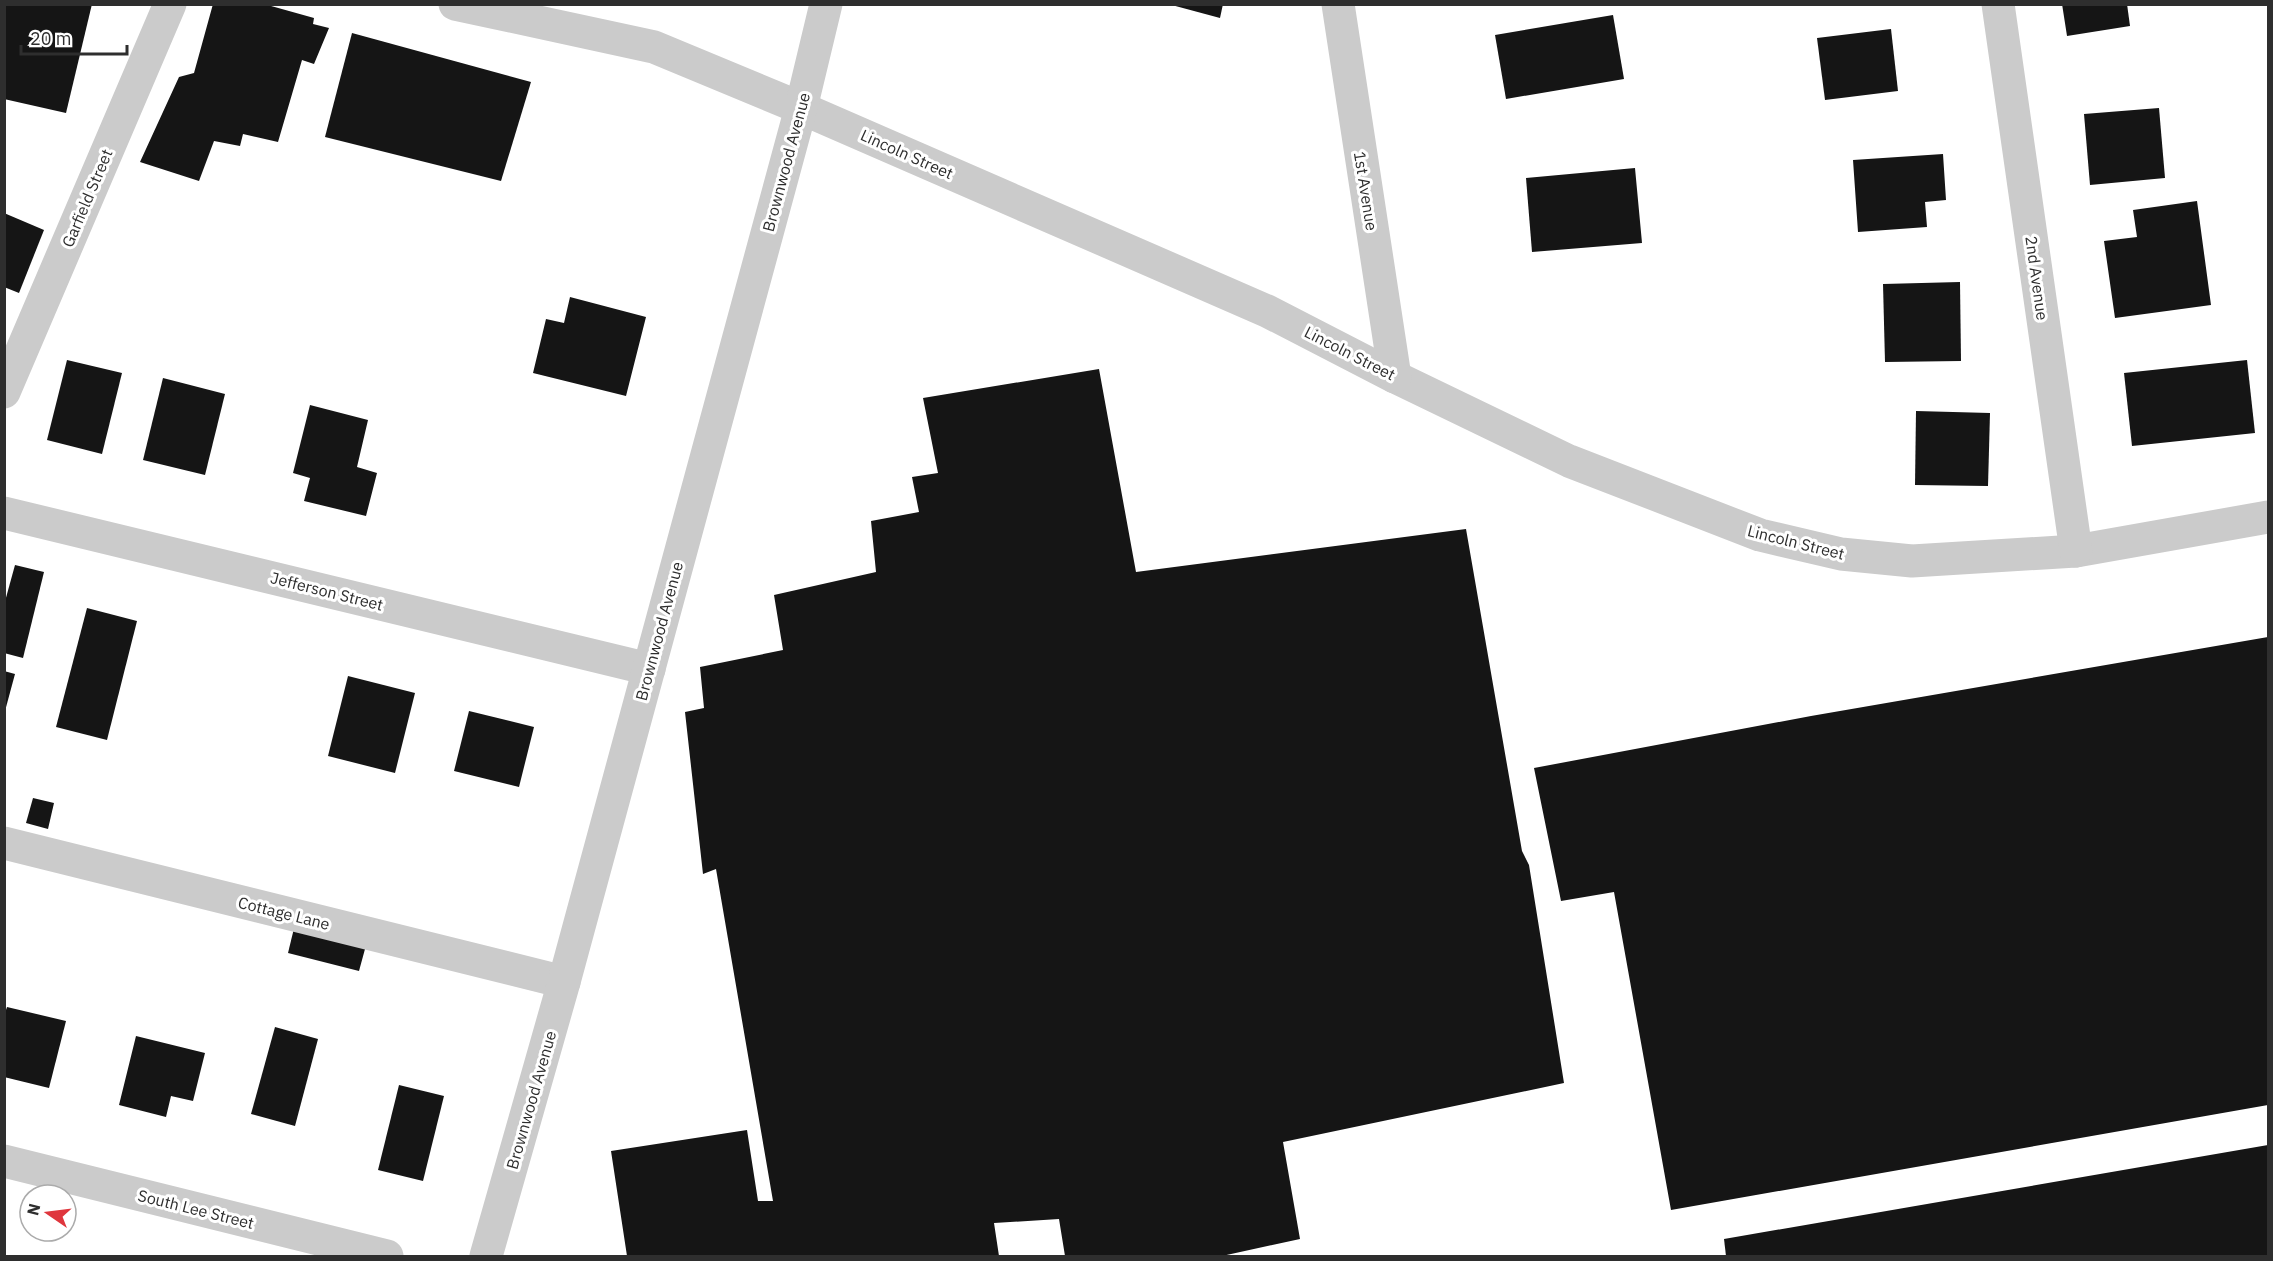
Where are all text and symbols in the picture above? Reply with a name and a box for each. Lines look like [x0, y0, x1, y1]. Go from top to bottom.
scale bar [21, 18, 128, 56]
text: 20 m [30, 27, 72, 50]
street label: Brownwood Avenue [758, 90, 814, 234]
street label: Lincoln Street [858, 125, 956, 183]
street label: Garfield Street [57, 146, 117, 250]
street label: 1st Avenue [1350, 150, 1382, 232]
street label: 2nd Avenue [2021, 234, 2053, 322]
street label: Lincoln Street [1301, 322, 1399, 384]
street label: Lincoln Street [1745, 520, 1847, 564]
street label: Brownwood Avenue [631, 559, 687, 703]
street label: Jefferson Street [269, 567, 385, 615]
street label: Cottage Lane [236, 892, 332, 934]
street label: Brownwood Avenue [502, 1028, 560, 1172]
north arrow [18, 1183, 78, 1243]
street label: South Lee Street [136, 1185, 256, 1233]
text: N [22, 1201, 45, 1217]

